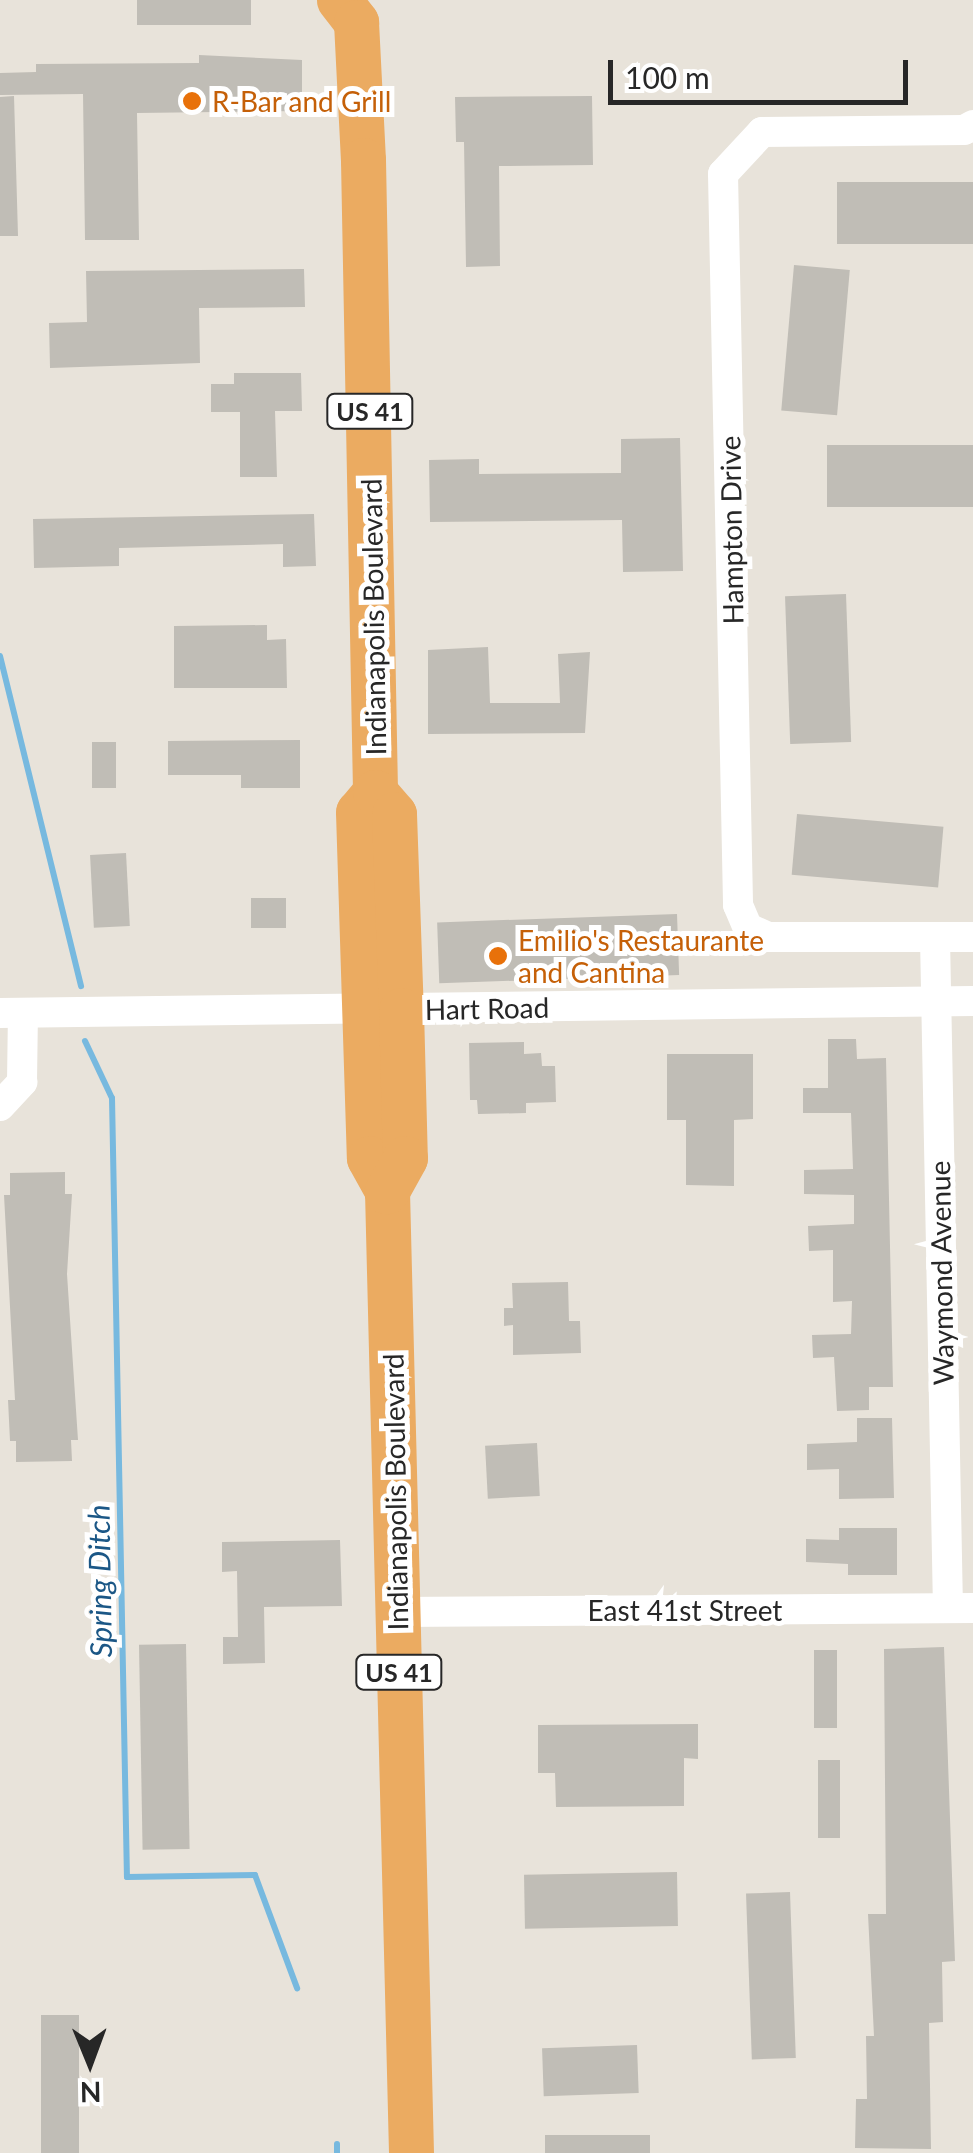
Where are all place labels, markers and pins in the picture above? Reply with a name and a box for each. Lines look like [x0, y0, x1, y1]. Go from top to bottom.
place label: R-Bar and Grill [212, 84, 392, 118]
marker: R-Bar and Grill [181, 90, 203, 112]
place label: Emilio's Restaurante and Cantina [518, 923, 764, 989]
marker: Emilio's Restaurante and Cantina [487, 945, 509, 967]

